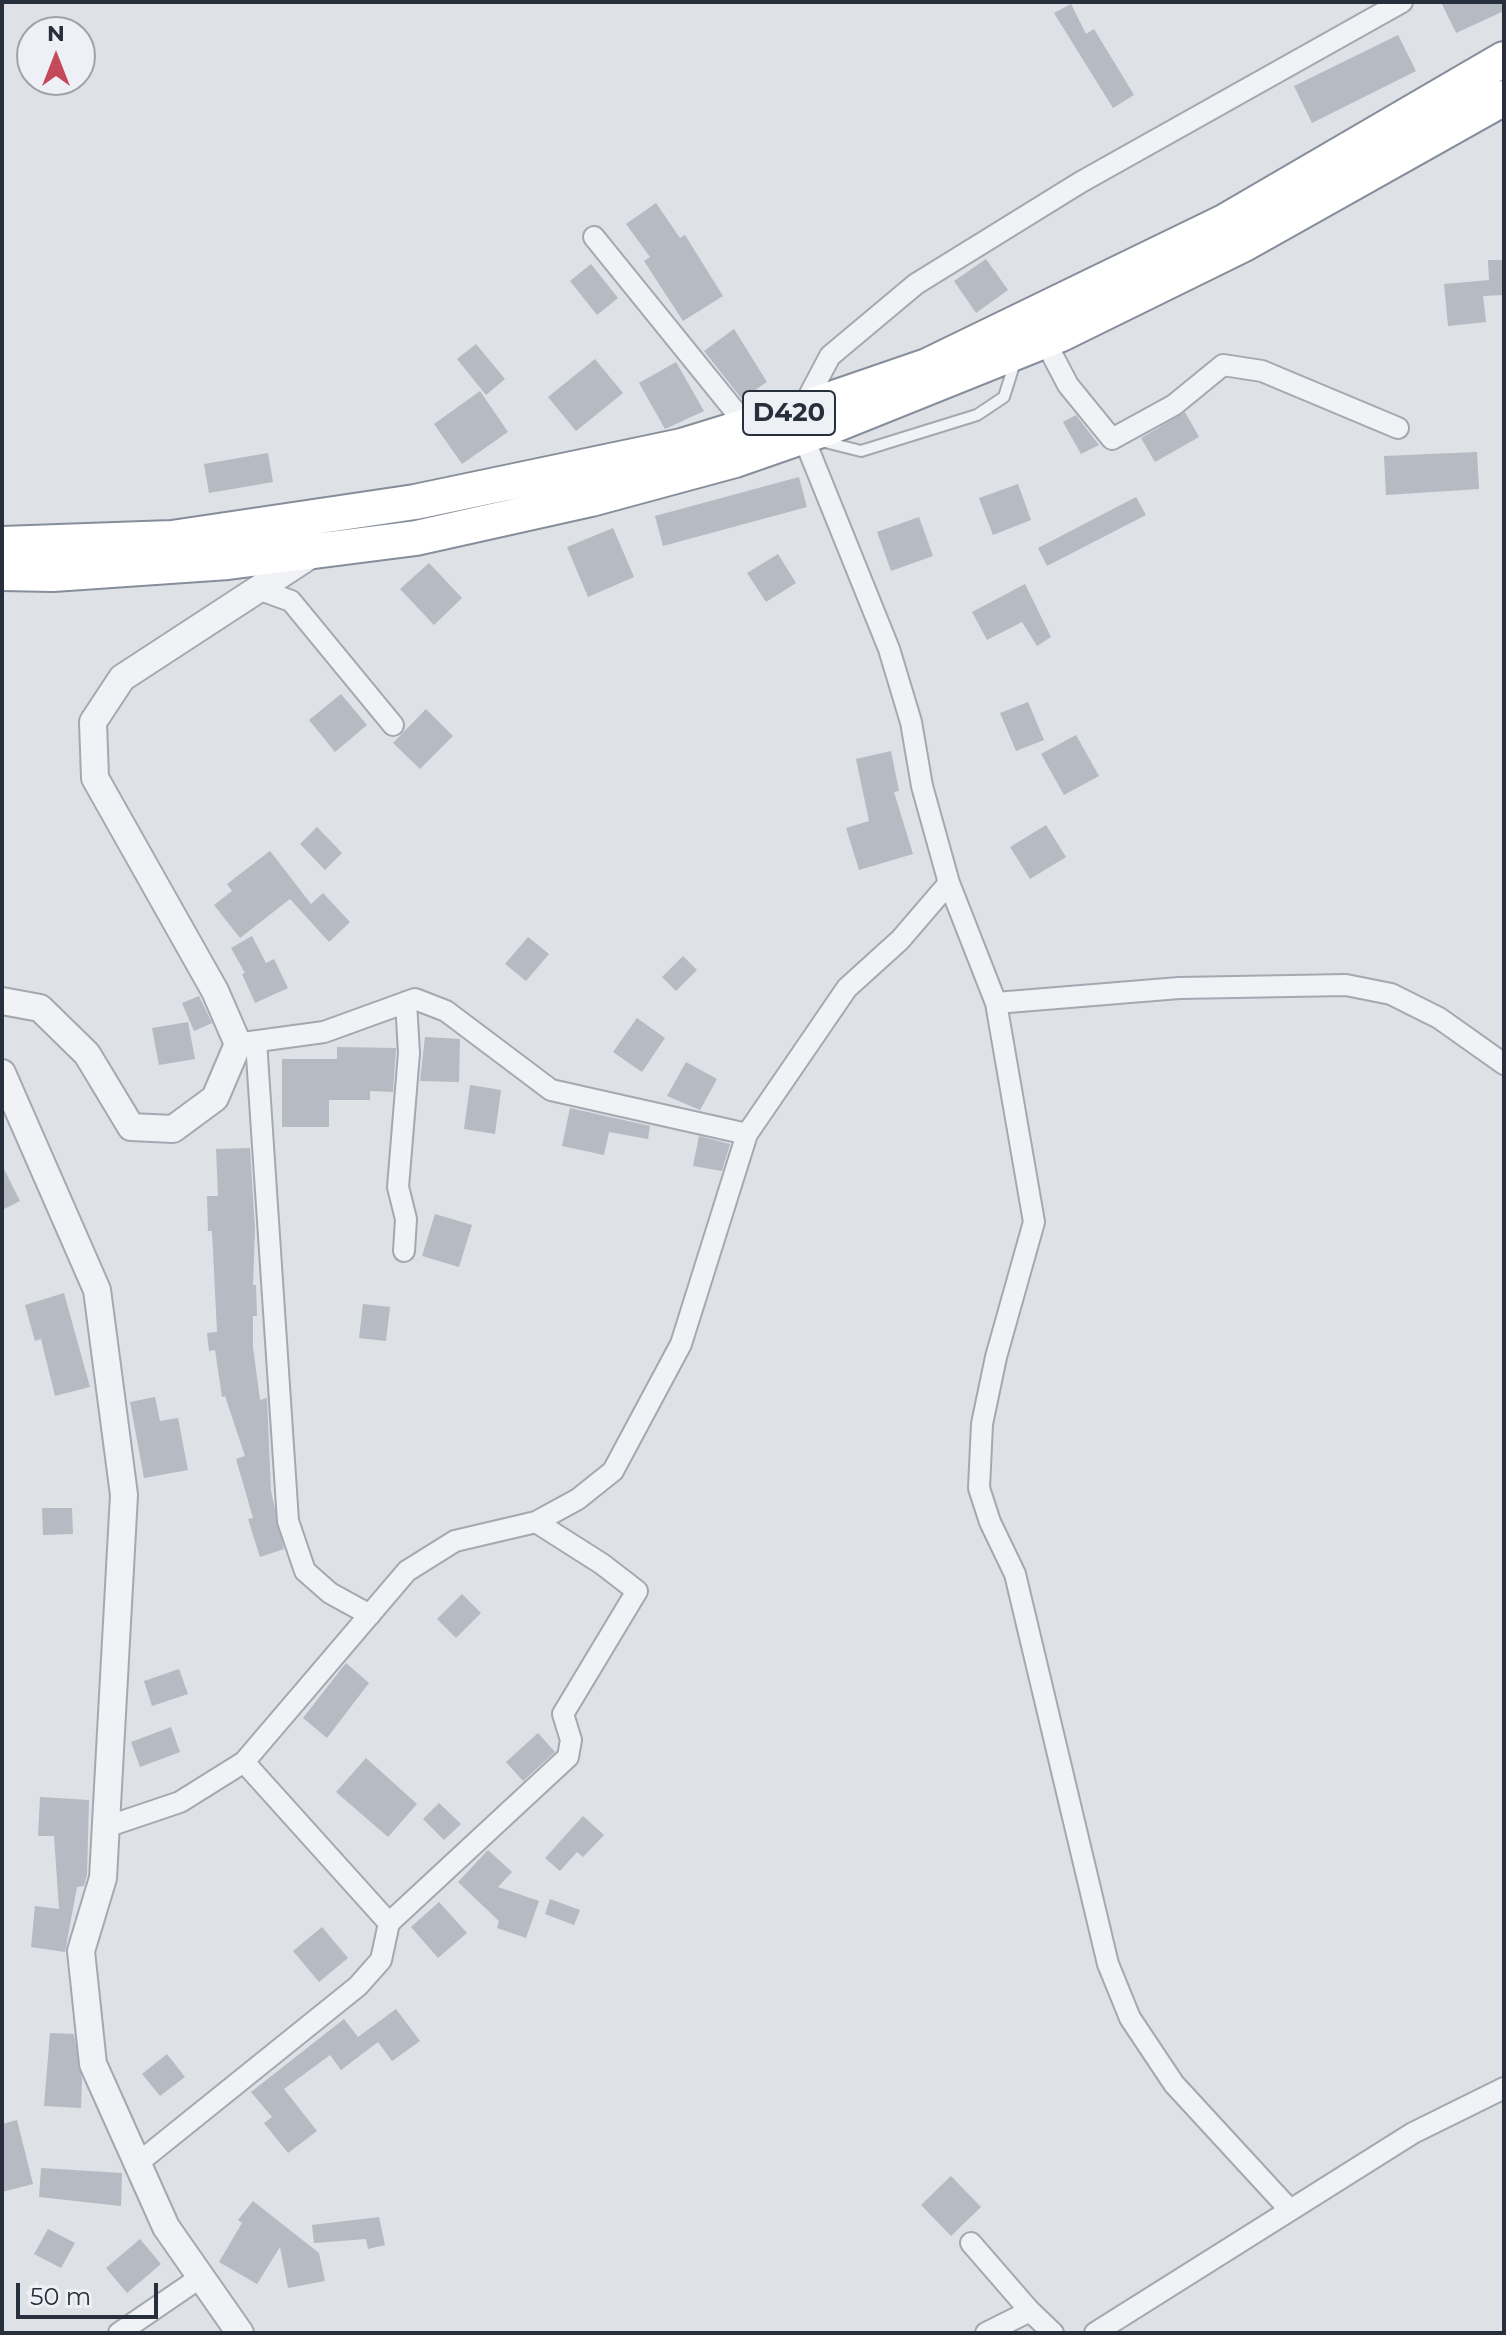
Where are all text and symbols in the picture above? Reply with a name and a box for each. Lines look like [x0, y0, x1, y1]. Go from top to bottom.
north arrow [16, 16, 96, 96]
text: N [47, 20, 65, 47]
road number: D420 [743, 391, 835, 435]
scale bar [20, 2267, 162, 2317]
text: 50 m [30, 2282, 91, 2311]

